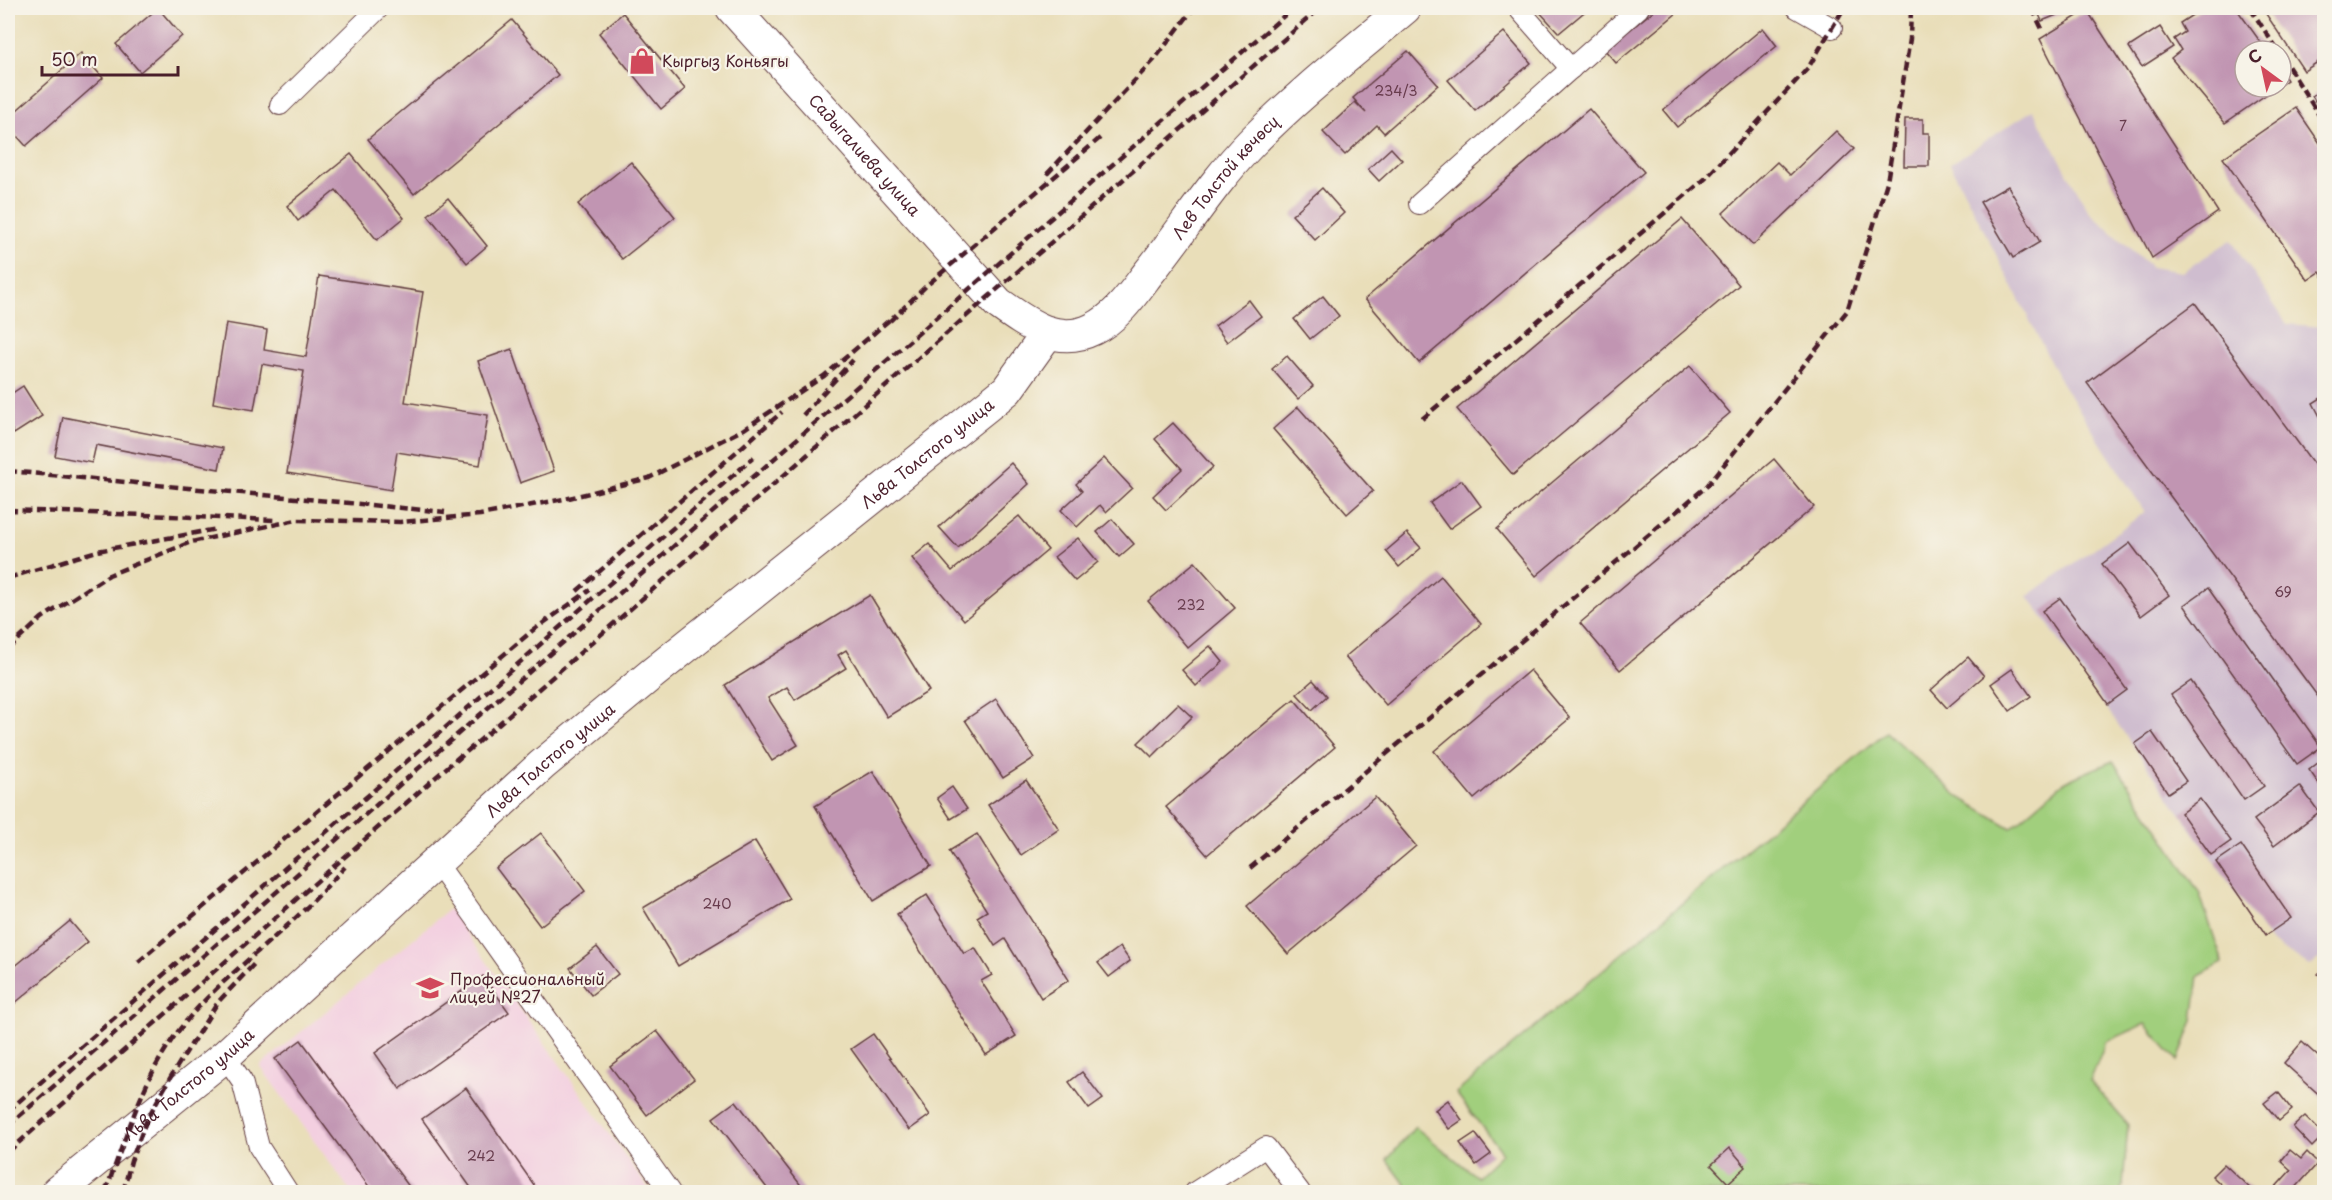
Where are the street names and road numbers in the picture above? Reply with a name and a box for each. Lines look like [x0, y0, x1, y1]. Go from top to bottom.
street label: Садыгалиева улица [804, 88, 927, 221]
street label: Лев Толстой көчөсү [1165, 109, 1284, 244]
street label: Льва Толстого улица [855, 392, 998, 513]
street label: Льва Толстого улица [480, 697, 620, 822]
street label: Льва Толстого улица [117, 1022, 259, 1145]

